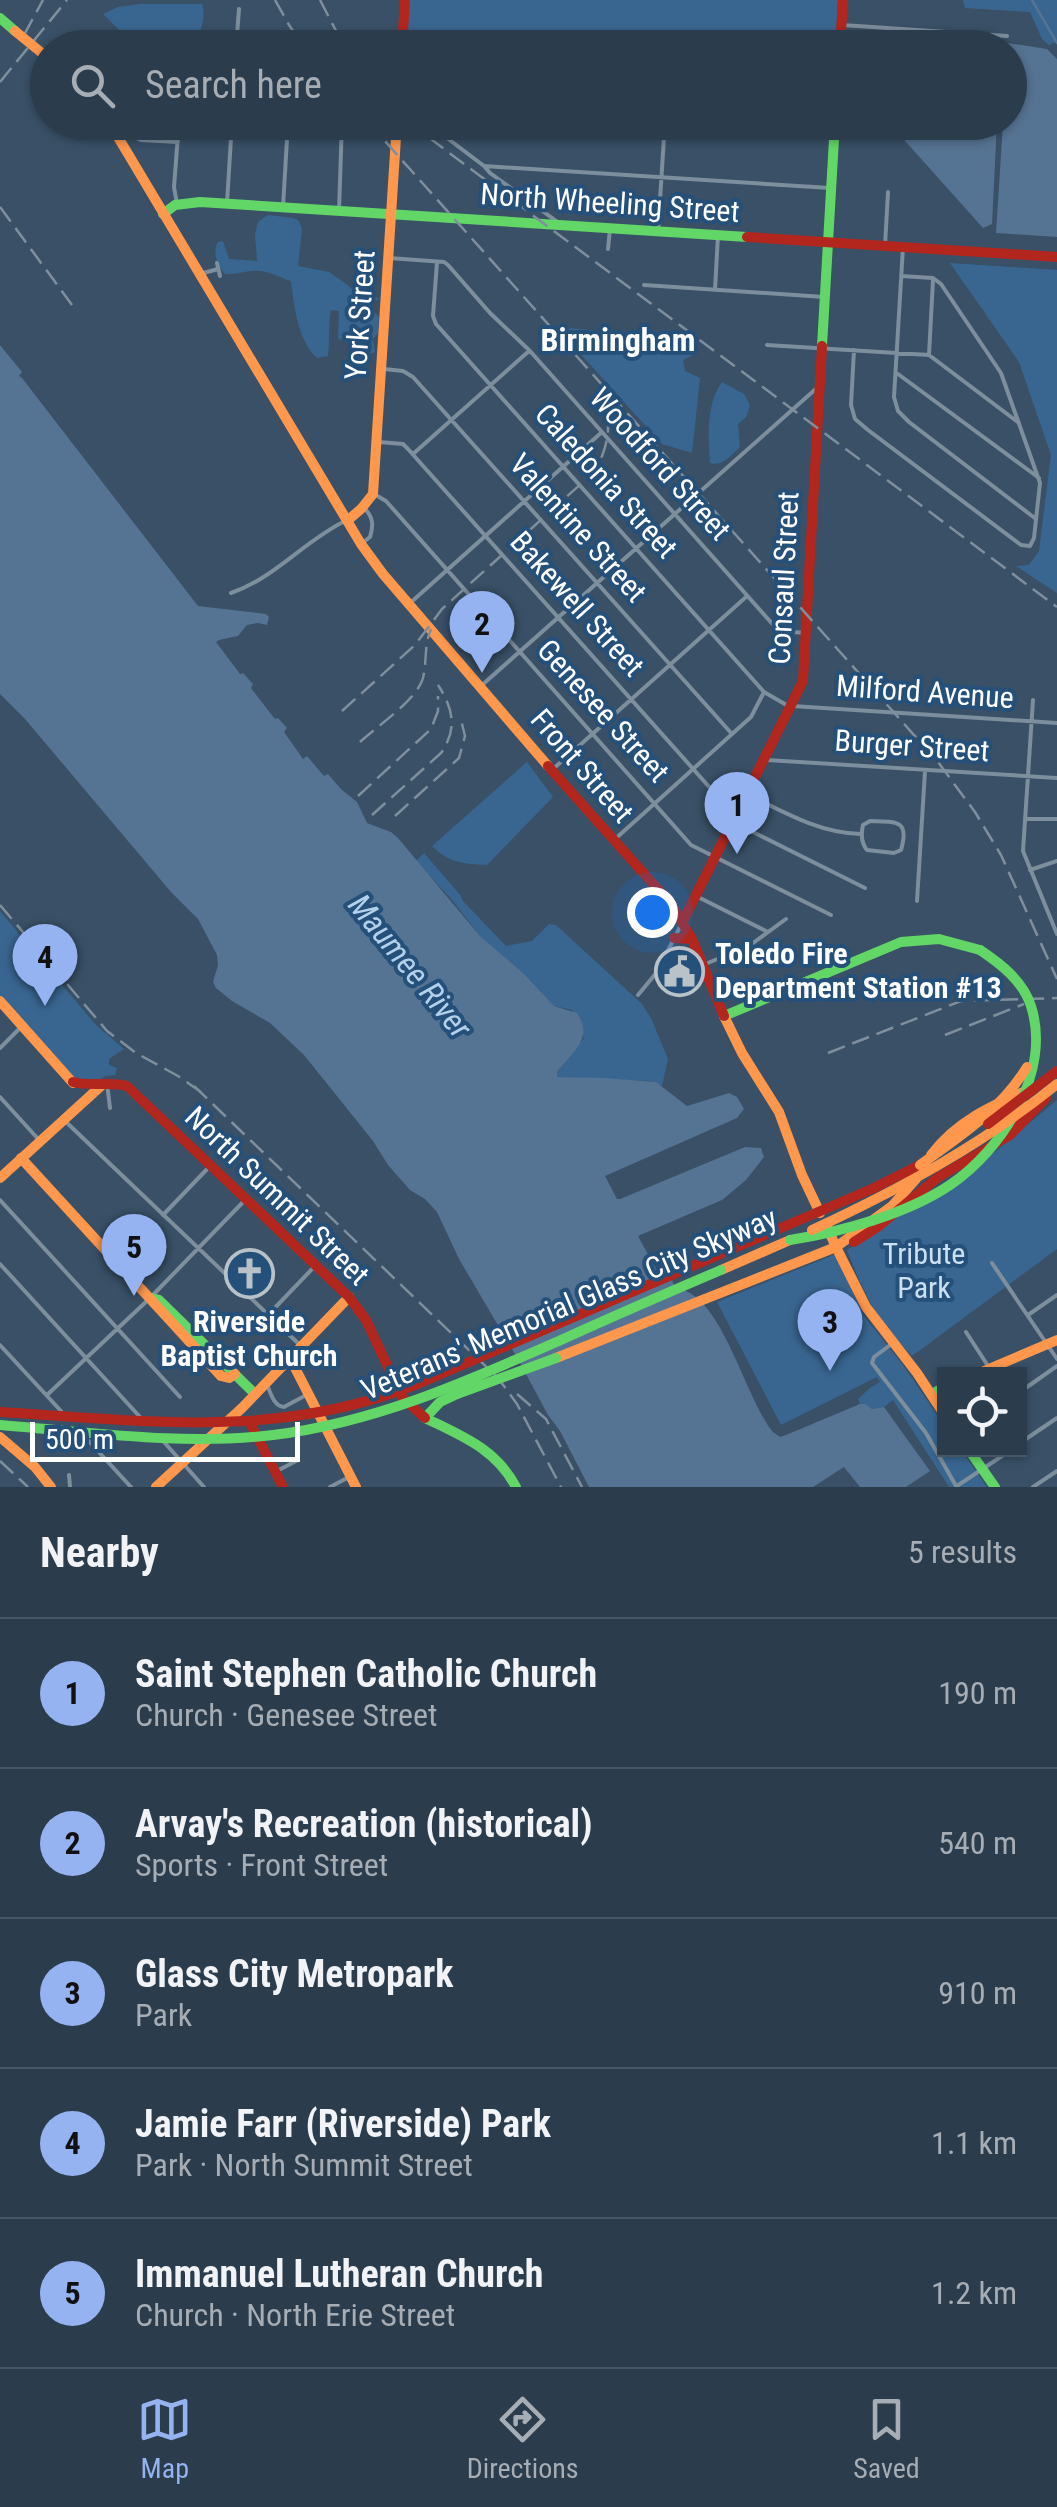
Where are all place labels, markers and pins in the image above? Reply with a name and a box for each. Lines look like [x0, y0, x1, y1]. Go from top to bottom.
pin: 2 [450, 590, 514, 673]
pin: 1 [704, 772, 770, 854]
pin: 4 [12, 924, 78, 1006]
place label: Toledo Fire Department Station #13 [715, 936, 1002, 1005]
public building icon: Toledo Fire Department Station #13 [654, 945, 706, 997]
pin: 5 [102, 1214, 166, 1296]
church icon: Riverside Baptist Church [223, 1247, 275, 1299]
pin: 3 [798, 1288, 862, 1371]
place label: Riverside Baptist Church [160, 1304, 338, 1373]

